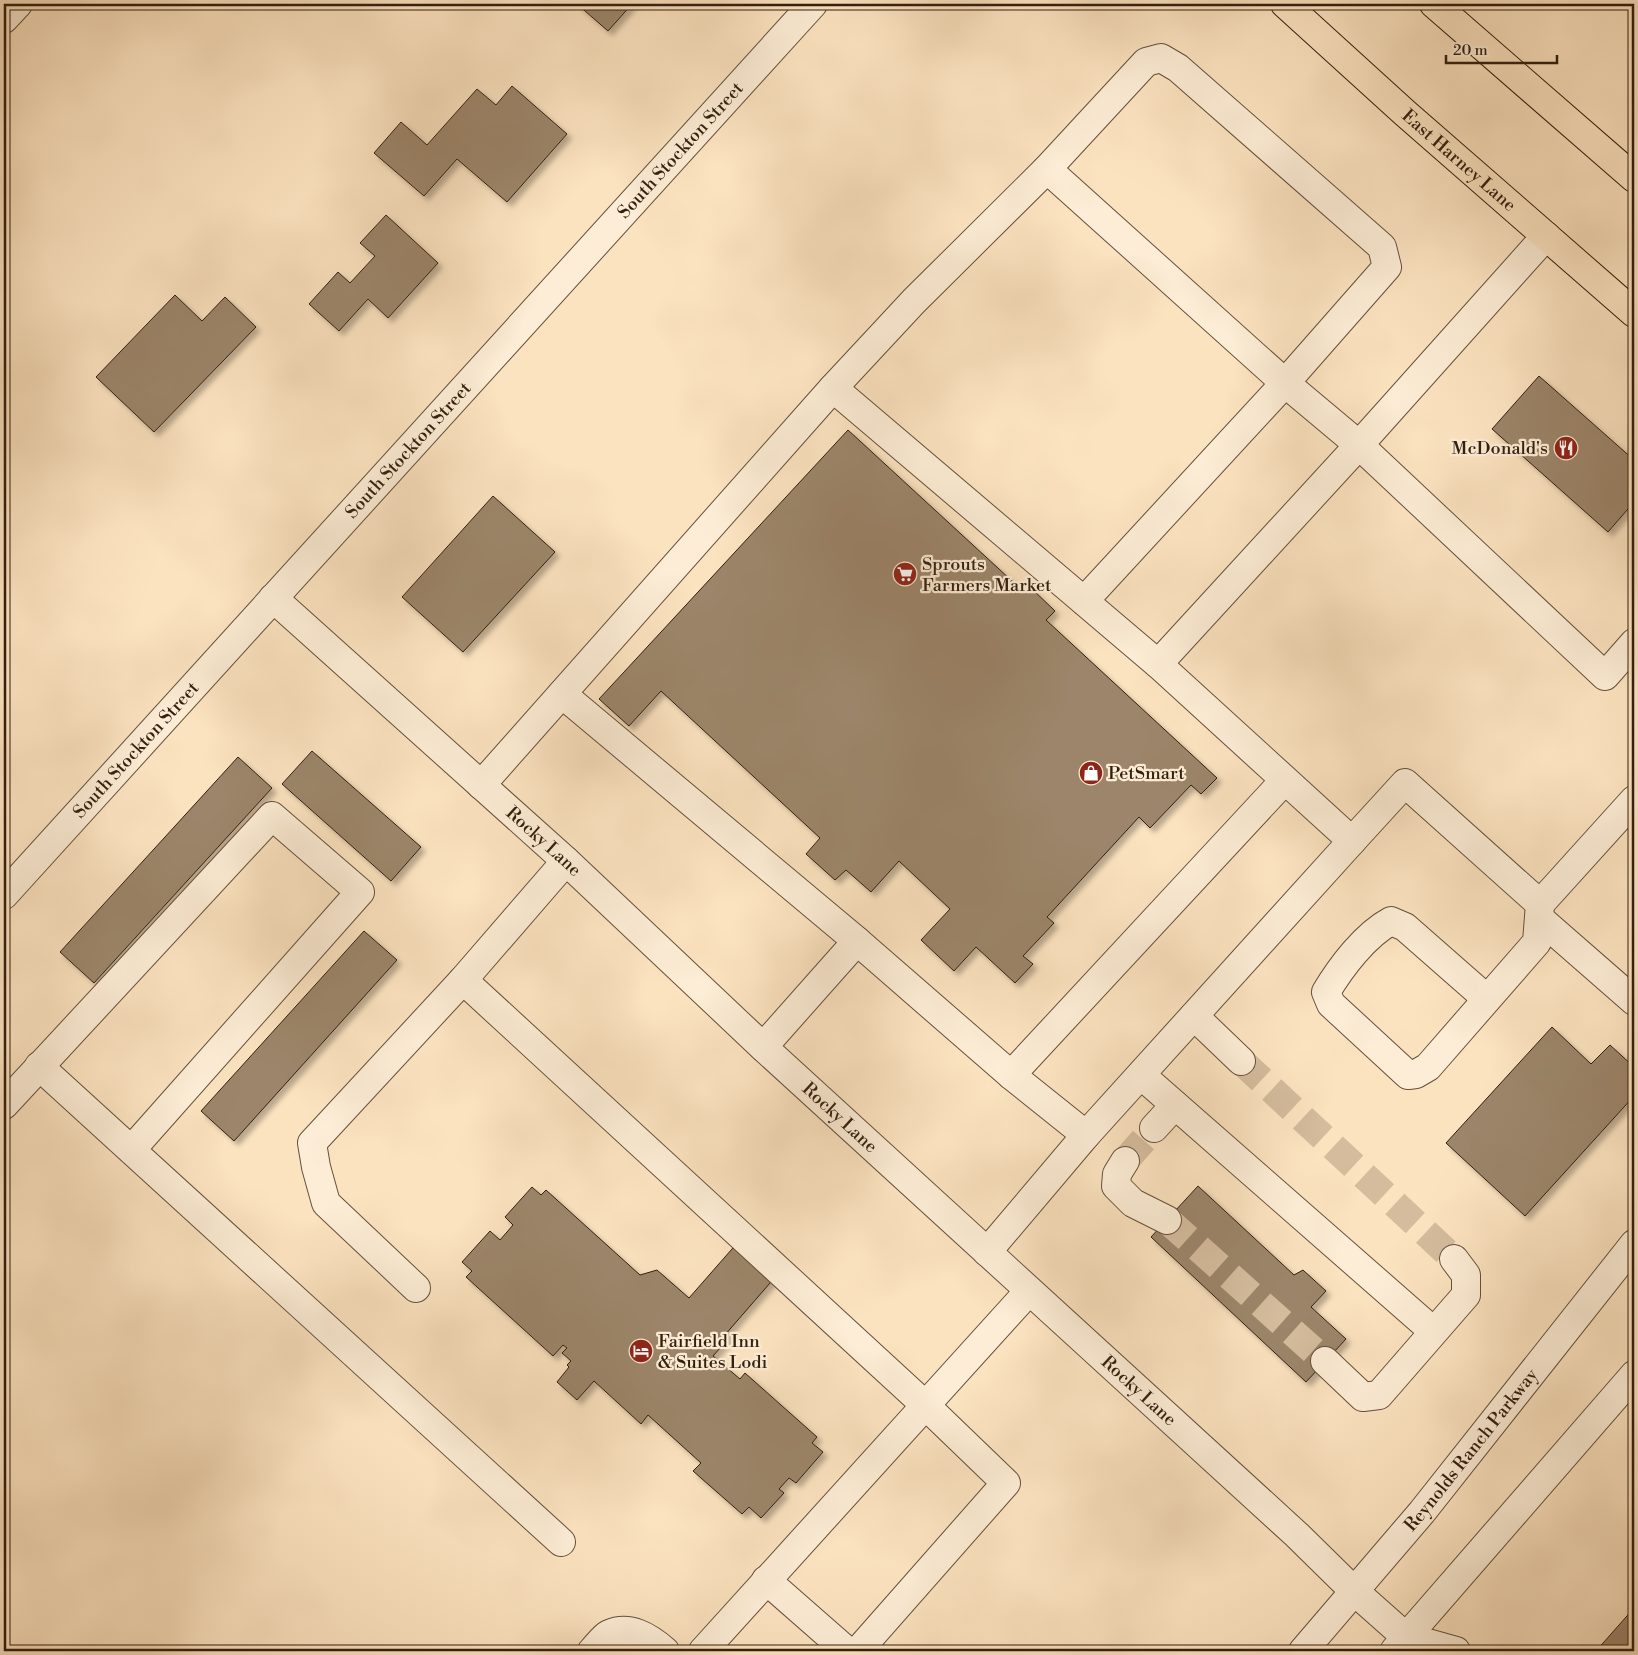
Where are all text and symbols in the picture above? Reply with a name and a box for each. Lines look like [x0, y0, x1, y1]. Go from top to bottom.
scale bar [1446, 32, 1557, 64]
text: 20 m [1453, 41, 1488, 60]
street label: South Stockton Street [613, 77, 749, 224]
street label: East Harney Lane [1397, 105, 1521, 217]
street label: South Stockton Street [341, 377, 477, 523]
restaurant icon: McDonald's [1553, 435, 1579, 461]
place label: McDonald's [1452, 437, 1548, 460]
place label: Sprouts Farmers Market [922, 553, 1052, 597]
supermarket icon: Sprouts Farmers Market [892, 561, 918, 587]
street label: South Stockton Street [68, 677, 204, 823]
shop icon: PetSmart [1078, 760, 1104, 786]
place label: PetSmart [1108, 762, 1185, 785]
street label: Rocky Lane [501, 802, 586, 882]
street label: Rocky Lane [797, 1078, 882, 1158]
place label: Fairfield Inn & Suites Lodi [658, 1330, 768, 1374]
hotel icon: Fairfield Inn & Suites Lodi [628, 1338, 654, 1364]
street label: Rocky Lane [1096, 1351, 1181, 1431]
street label: Reynolds Ranch Parkway [1399, 1364, 1543, 1536]

